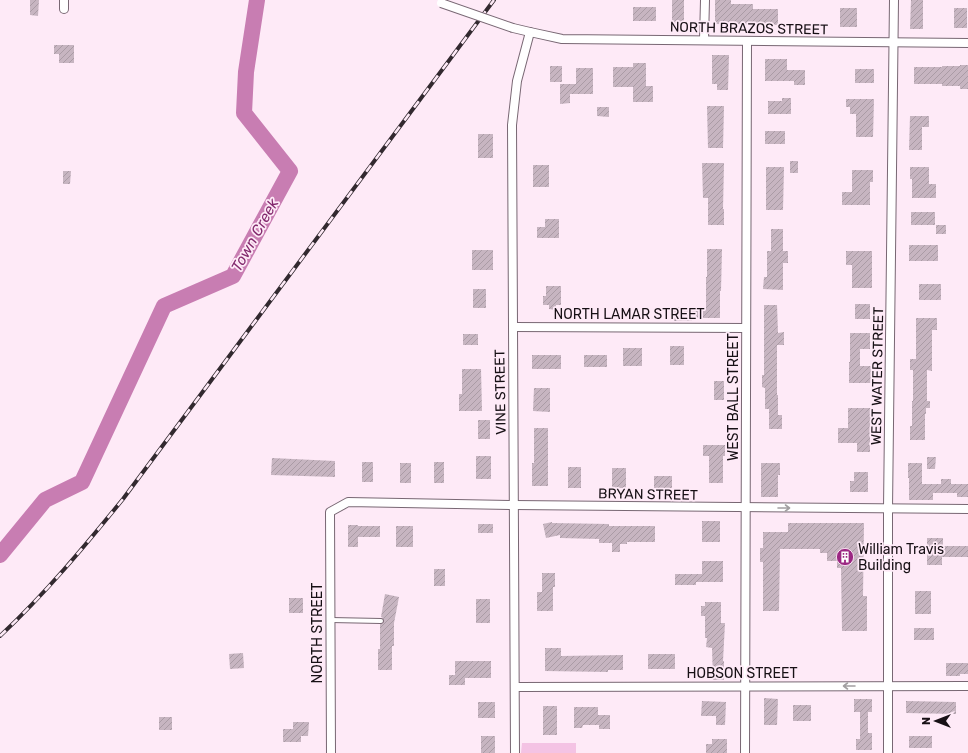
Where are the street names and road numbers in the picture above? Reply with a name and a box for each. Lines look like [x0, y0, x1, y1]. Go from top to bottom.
street label: NORTH BRAZOS STREET [670, 19, 828, 38]
street label: NORTH LAMAR STREET [553, 306, 705, 323]
street label: WEST WATER STREET [868, 307, 887, 445]
street label: WEST BALL STREET [725, 333, 742, 461]
street label: VINE STREET [491, 349, 510, 435]
street label: BRYAN STREET [598, 485, 698, 504]
street label: NORTH STREET [309, 583, 326, 683]
street label: HOBSON STREET [686, 665, 798, 682]

